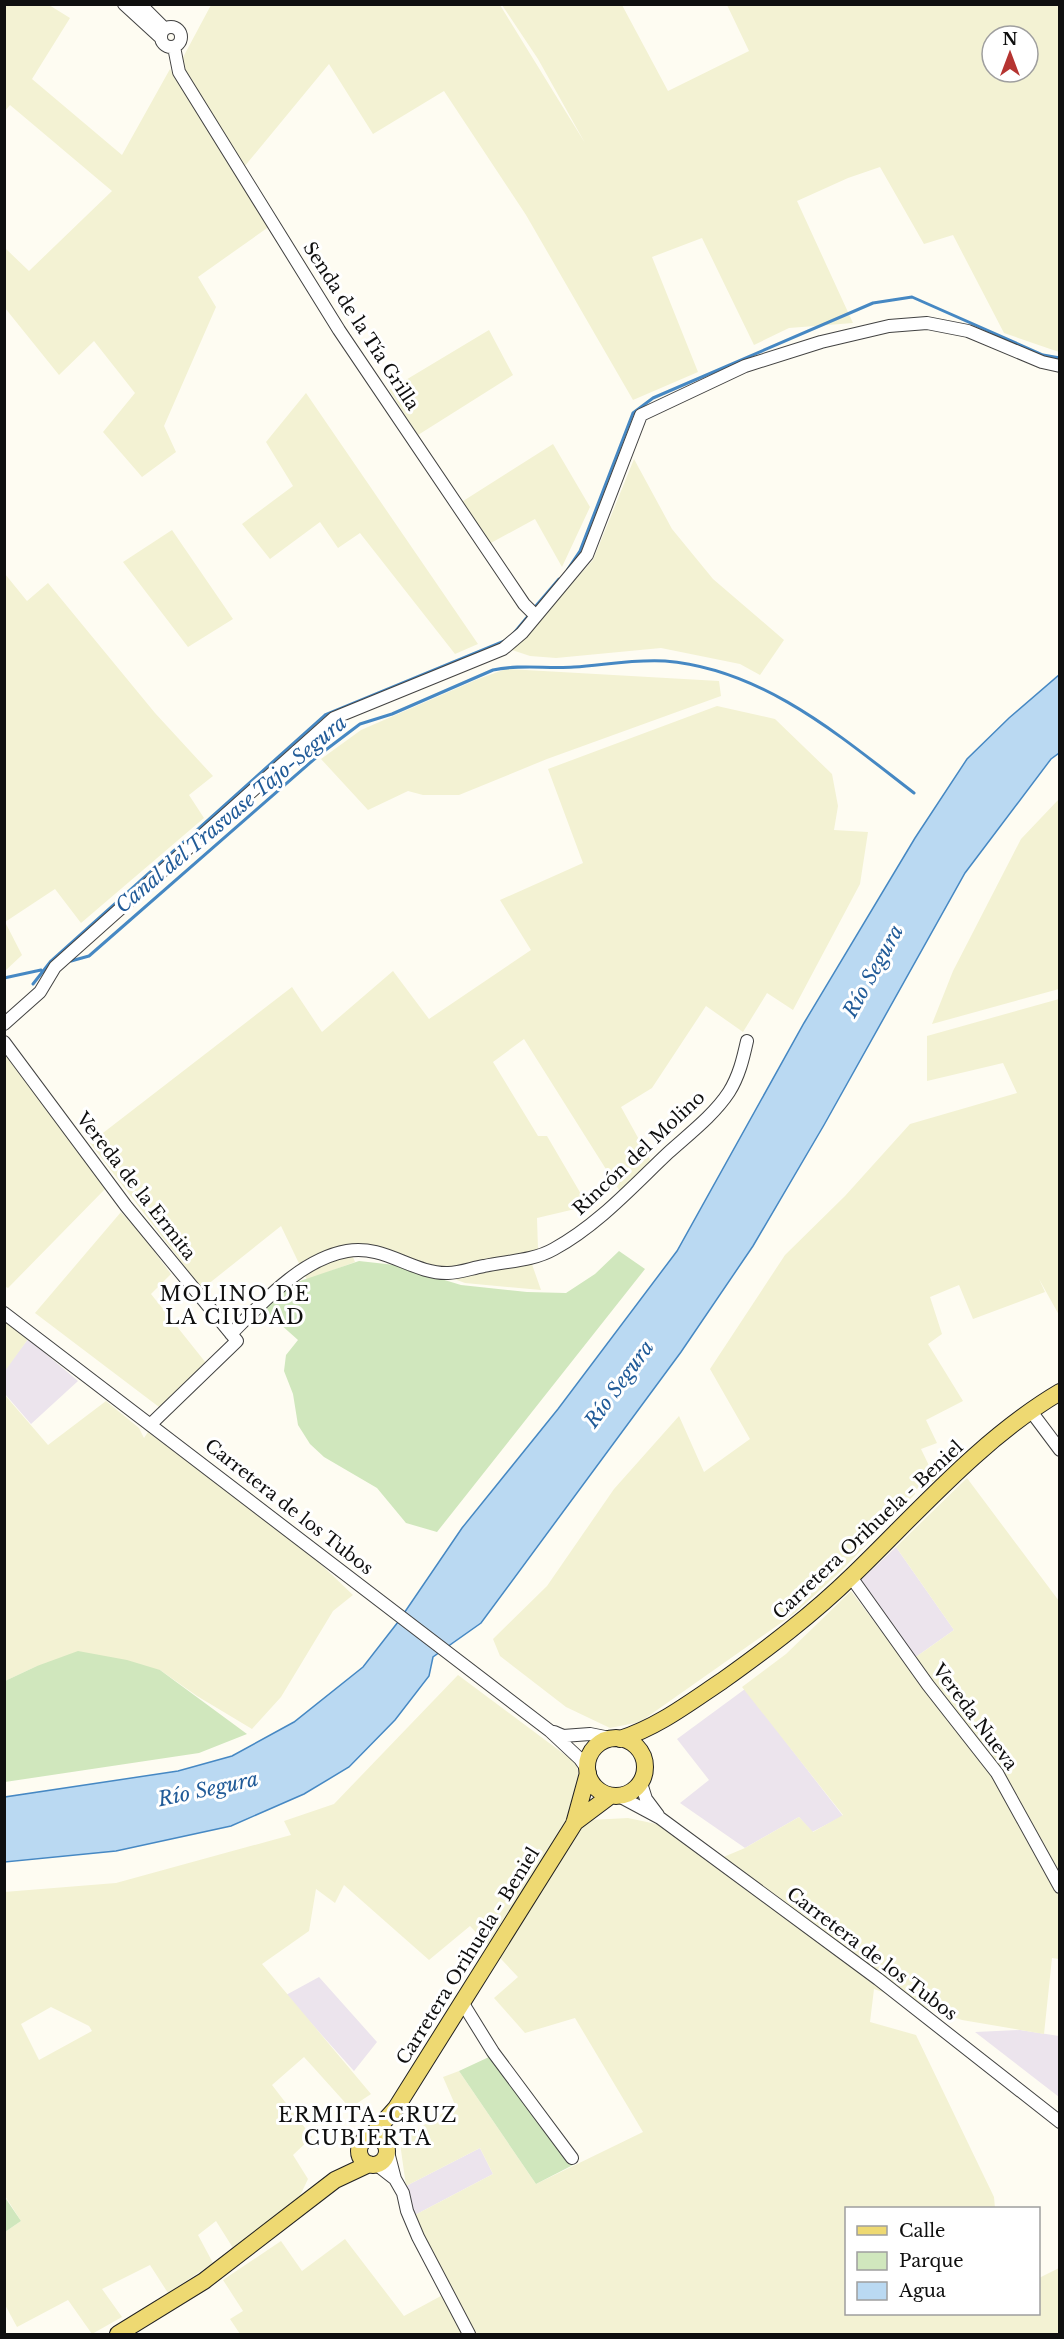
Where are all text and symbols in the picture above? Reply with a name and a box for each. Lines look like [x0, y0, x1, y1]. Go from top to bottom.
north arrow [980, 24, 1040, 84]
text: N [1002, 29, 1018, 49]
street label: Senda de la Tía Grilla [298, 238, 424, 414]
water label: Canal del Trasvase Tajo-Segura [111, 710, 351, 918]
water label: Río Segura [837, 921, 908, 1022]
street label: Rincón del Molino [569, 1086, 709, 1220]
street label: Vereda de la Ermita [71, 1107, 200, 1264]
district label: MOLINO DE LA CIUDAD [160, 1282, 310, 1329]
water label: Río Segura [579, 1336, 659, 1433]
street label: Carretera de los Tubos [200, 1434, 378, 1580]
street label: Carretera Orihuela - Beniel [768, 1436, 968, 1624]
street label: Vereda Nueva [927, 1659, 1022, 1775]
water label: Río Segura [155, 1767, 260, 1812]
street label: Carretera Orihuela - Beniel [392, 1843, 544, 2069]
street label: Carretera de los Tubos [782, 1883, 962, 2025]
district label: ERMITA-CRUZ CUBIERTA [278, 2103, 458, 2150]
legend [845, 2207, 1040, 2315]
text: Calle [899, 2220, 945, 2242]
text: Parque [899, 2250, 964, 2272]
text: Agua [898, 2280, 946, 2302]

